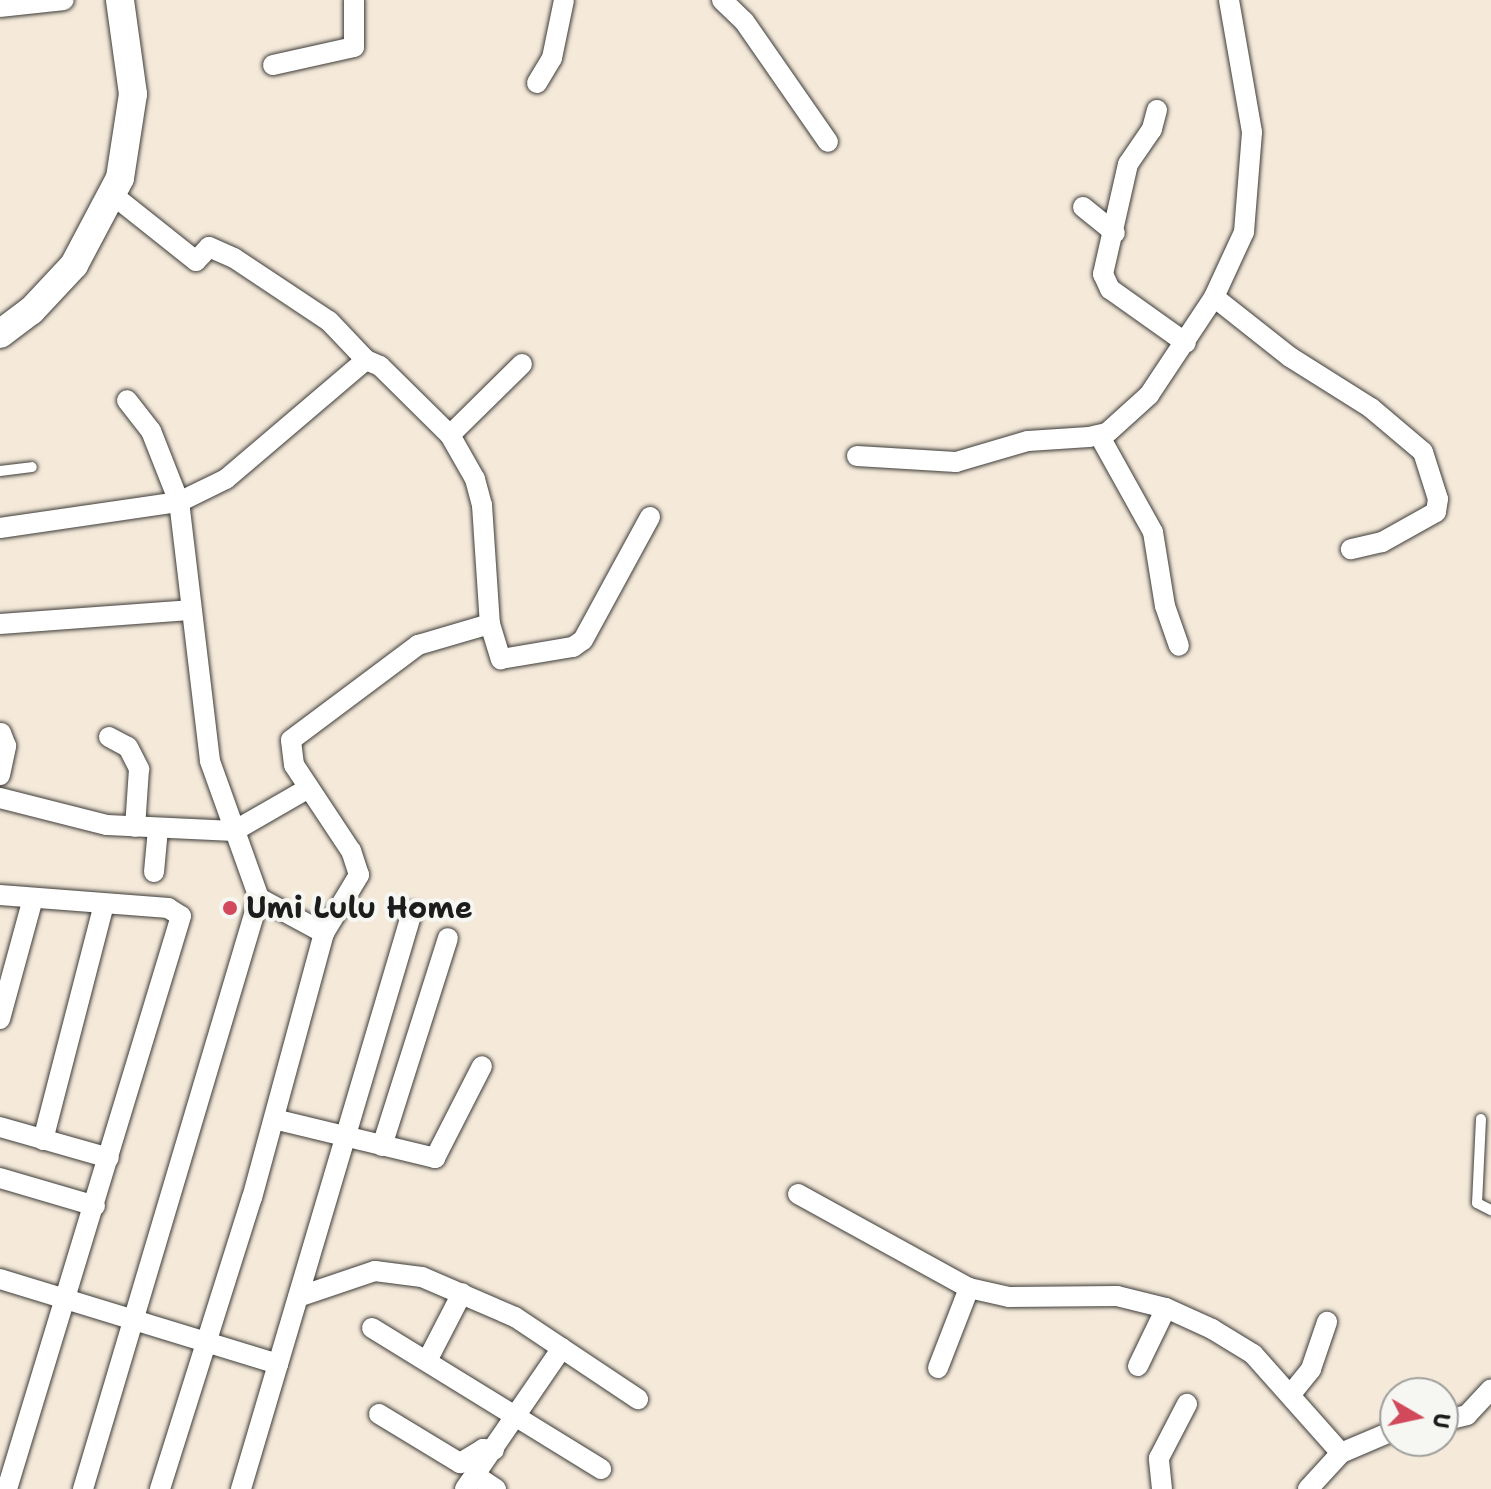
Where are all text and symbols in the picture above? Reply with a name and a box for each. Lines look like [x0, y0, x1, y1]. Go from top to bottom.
place label: Umi Lulu Home [246, 890, 473, 926]
marker: Umi Lulu Home [221, 899, 239, 917]
north arrow [1379, 1377, 1459, 1457]
text: U [1426, 1411, 1457, 1430]

